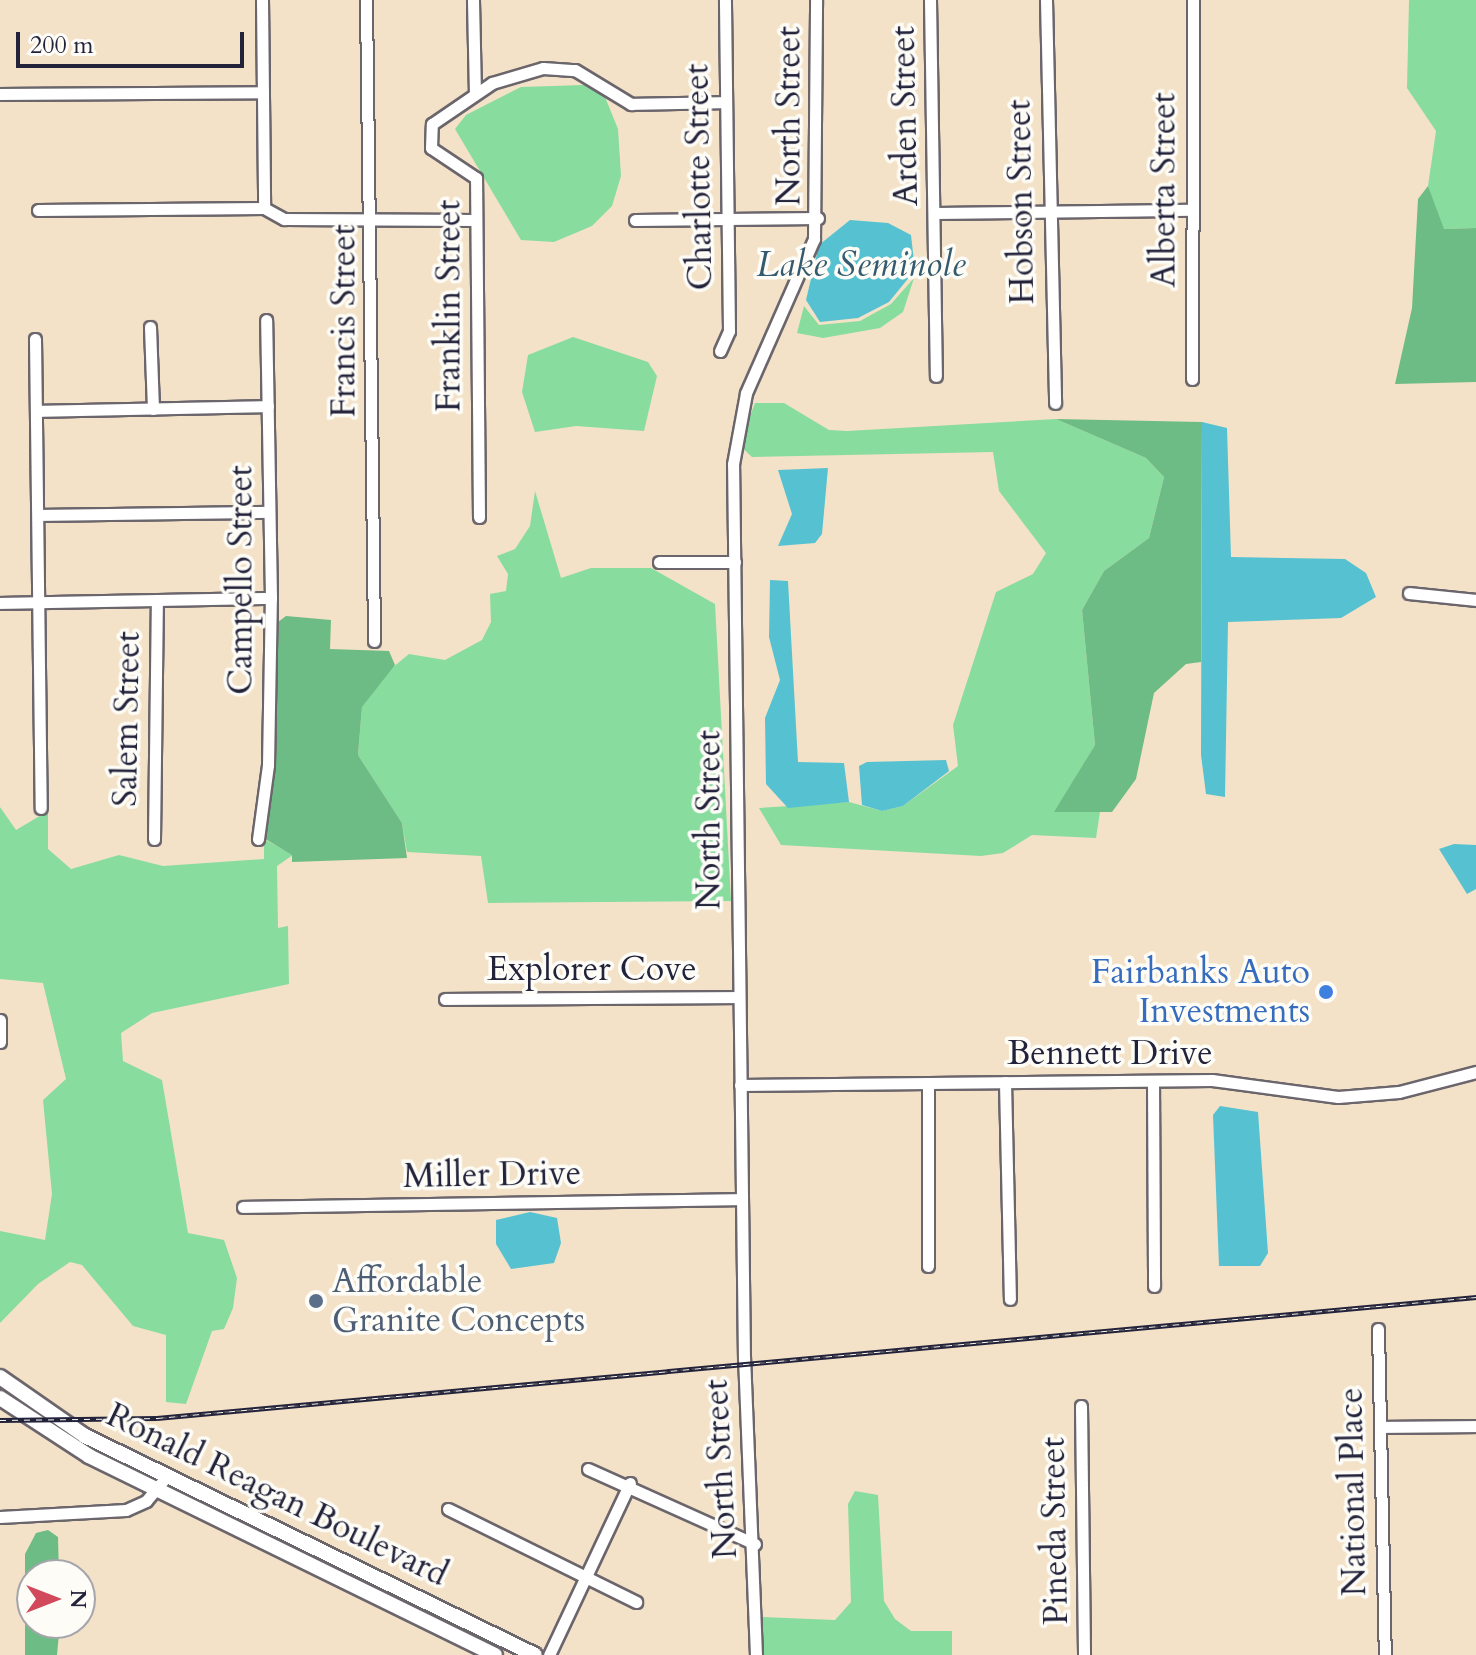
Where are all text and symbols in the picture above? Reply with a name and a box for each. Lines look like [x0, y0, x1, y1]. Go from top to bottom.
scale bar [20, 16, 248, 66]
street label: Arden Street [883, 25, 927, 207]
street label: North Street [769, 26, 809, 206]
text: 200 m [30, 29, 94, 62]
street label: Charlotte Street [677, 63, 721, 291]
street label: Alberta Street [1144, 92, 1184, 288]
street label: Hobson Street [999, 99, 1043, 305]
street label: Franklin Street [429, 200, 469, 412]
street label: Francis Street [324, 224, 364, 418]
water label: Lake Seminole [756, 243, 966, 287]
street label: Campello Street [221, 465, 261, 695]
street label: Salem Street [105, 631, 149, 807]
street label: North Street [689, 730, 729, 910]
street label: Explorer Cove [487, 950, 697, 990]
place label: Fairbanks Auto Investments [1091, 952, 1310, 1032]
marker: Fairbanks Auto Investments [1317, 983, 1335, 1001]
street label: Bennett Drive [1007, 1034, 1213, 1074]
street label: Miller Drive [403, 1153, 581, 1197]
place label: Affordable Granite Concepts [332, 1261, 585, 1340]
marker: Affordable Granite Concepts [307, 1292, 325, 1310]
street label: North Street [696, 1378, 746, 1560]
street label: National Place [1331, 1387, 1375, 1597]
street label: Ronald Reagan Boulevard [100, 1395, 454, 1595]
street label: Pineda Street [1033, 1437, 1077, 1625]
north arrow [16, 1559, 96, 1639]
text: N [63, 1589, 93, 1609]

